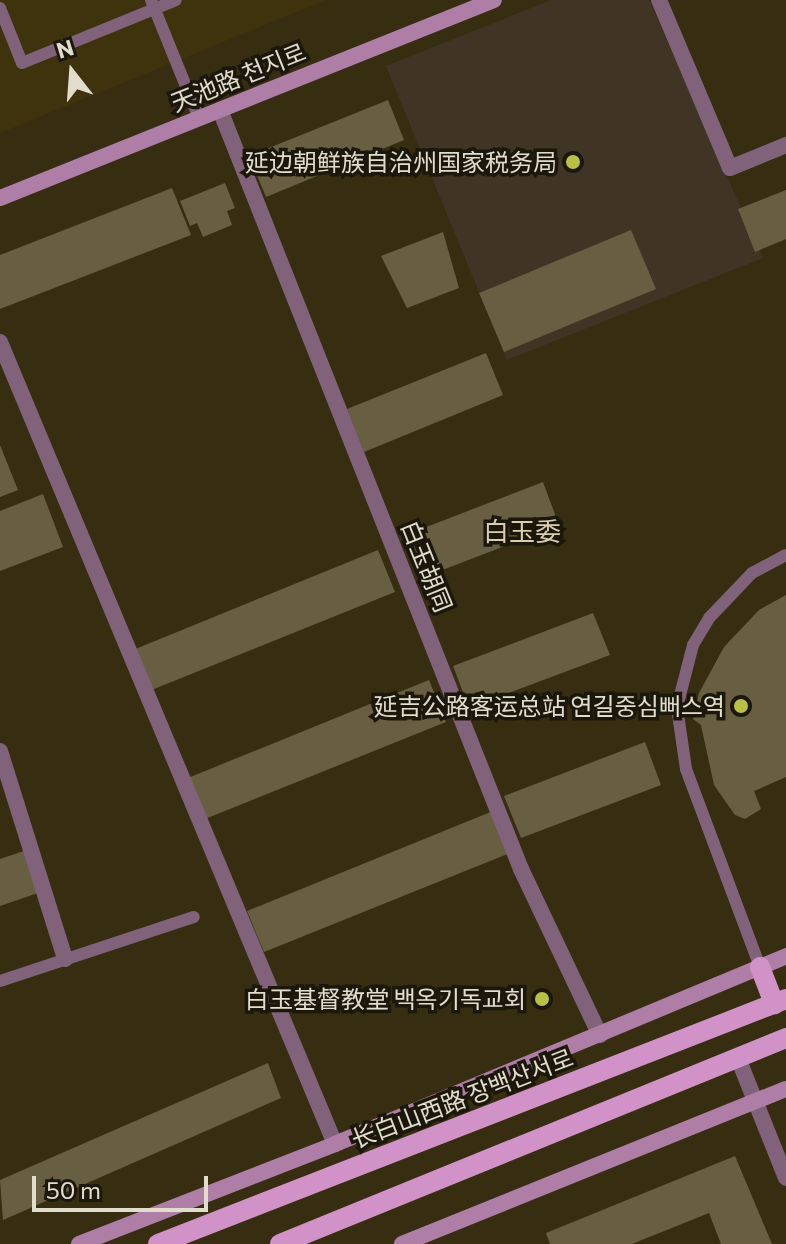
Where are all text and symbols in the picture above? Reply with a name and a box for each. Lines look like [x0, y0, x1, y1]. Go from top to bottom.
north arrow [32, 32, 112, 112]
text: N [53, 33, 77, 64]
street label: 天池路 천지로 [166, 37, 310, 117]
place label: 延边朝鲜族自治州国家税务局 [245, 148, 557, 176]
marker: 延边朝鲜族自治州国家税务局 [564, 153, 582, 171]
district label: 白玉委 [483, 515, 561, 547]
street label: 白玉胡同 [396, 516, 458, 616]
place label: 延吉公路客运总站 연길중심뻐스역 [374, 692, 725, 720]
marker: 延吉公路客运总站 연길중심뻐스역 [732, 697, 750, 715]
place label: 白玉基督教堂 백옥기독교회 [245, 985, 526, 1013]
marker: 白玉基督教堂 백옥기독교회 [533, 990, 551, 1008]
street label: 长白山西路 장백산서로 [347, 1042, 577, 1154]
scale bar [36, 1160, 212, 1210]
text: 50 m [46, 1175, 101, 1204]

